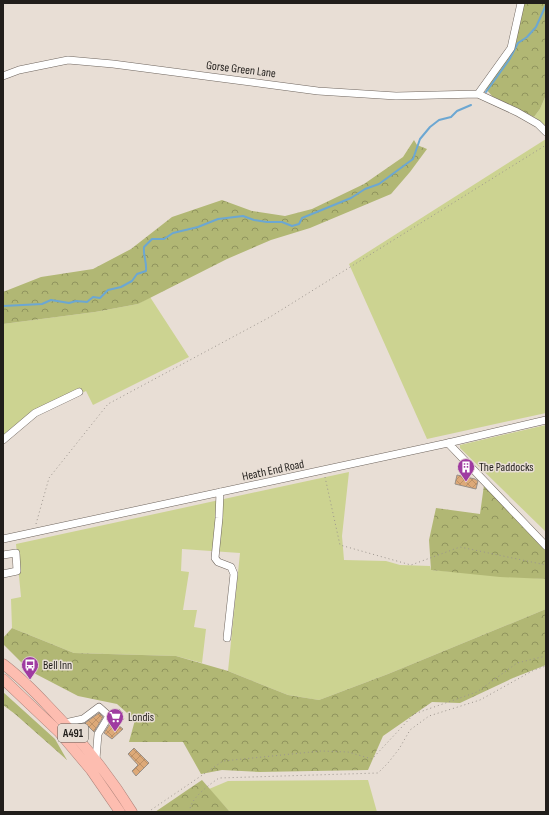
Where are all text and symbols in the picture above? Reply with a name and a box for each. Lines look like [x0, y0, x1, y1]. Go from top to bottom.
street label: Gorse Green Lane [205, 58, 277, 81]
street label: Heath End Road [241, 457, 306, 484]
building icon: The Paddocks [456, 457, 476, 482]
place label: The Paddocks [479, 460, 534, 475]
bus stop icon: Bell Inn [20, 655, 40, 680]
place label: Bell Inn [43, 658, 72, 673]
supermarket icon: Londis [105, 707, 125, 732]
place label: Londis [128, 710, 154, 725]
road number: A491 [58, 724, 88, 742]

